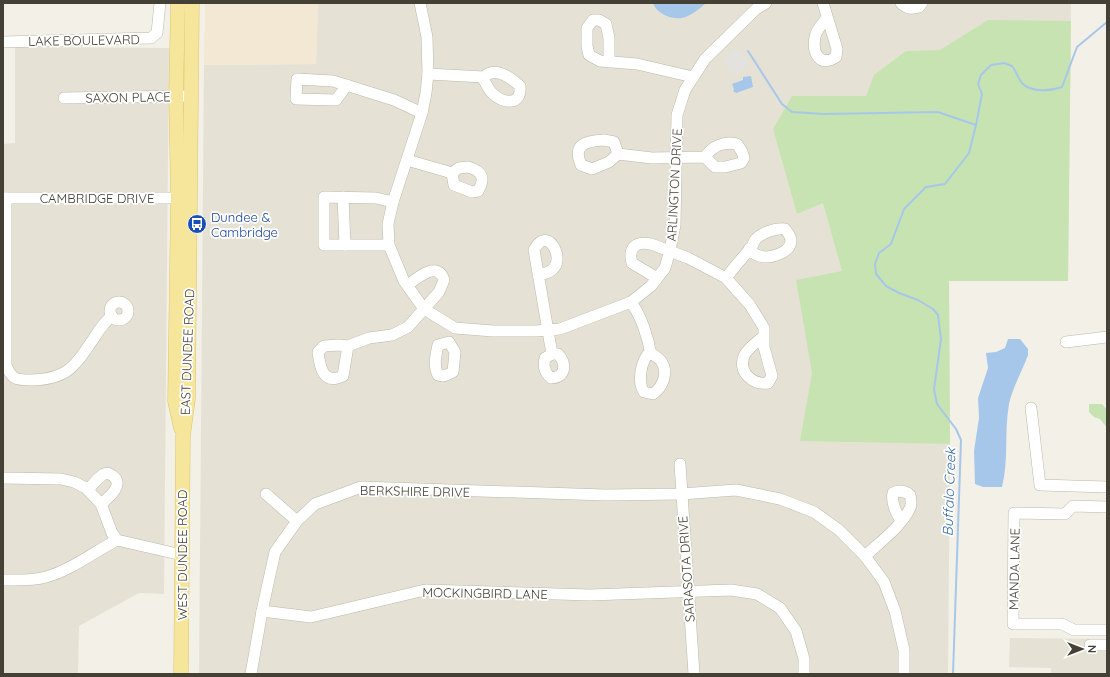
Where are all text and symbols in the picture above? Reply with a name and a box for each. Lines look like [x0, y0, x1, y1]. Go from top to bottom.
street label: LAKE BOULEVARD [28, 31, 140, 49]
street label: SAXON PLACE [85, 88, 171, 106]
street label: ARLINGTON DRIVE [663, 128, 685, 242]
street label: CAMBRIDGE DRIVE [40, 190, 154, 206]
place label: Dundee & Cambridge [211, 209, 278, 240]
bus stop icon: Dundee & Cambridge [186, 213, 208, 235]
street label: EAST DUNDEE ROAD [177, 289, 197, 415]
water label: Buffalo Creek [938, 446, 960, 537]
street label: BERKSHIRE DRIVE [360, 482, 470, 500]
street label: WEST DUNDEE ROAD [174, 490, 190, 620]
street label: SARASOTA DRIVE [674, 515, 698, 623]
street label: MANDA LANE [1005, 528, 1023, 610]
street label: MOCKINGBIRD LANE [422, 584, 548, 602]
north arrow [1062, 629, 1102, 669]
text: N [1085, 645, 1099, 653]

